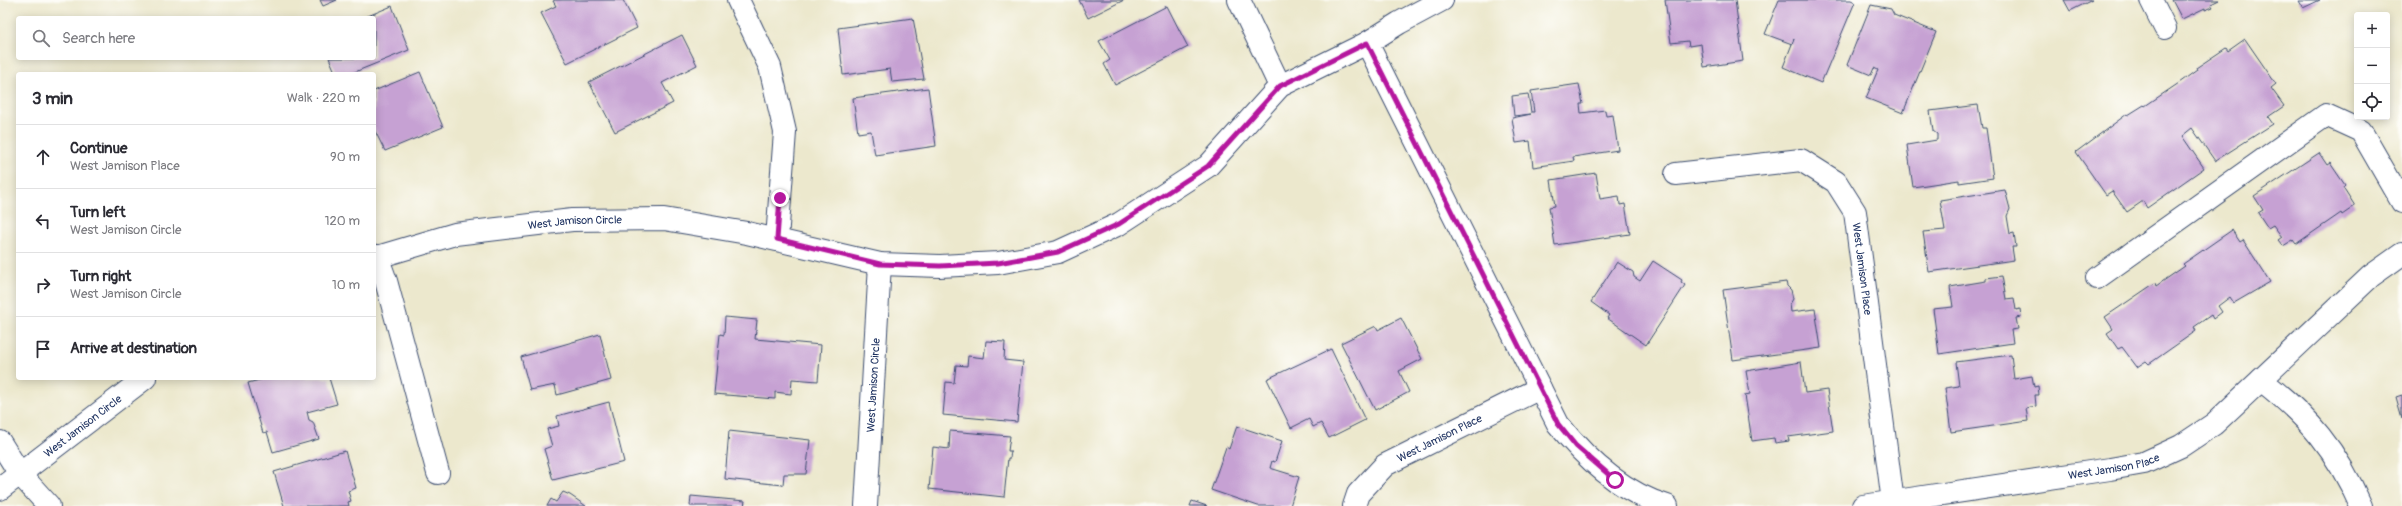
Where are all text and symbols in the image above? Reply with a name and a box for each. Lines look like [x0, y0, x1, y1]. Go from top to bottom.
map controls [2354, 12, 2390, 120]
button: + [2354, 12, 2390, 48]
search box [16, 16, 376, 60]
icon: search [30, 27, 52, 49]
text: Search here [62, 29, 135, 48]
button: − [2354, 48, 2390, 84]
button: locate [2354, 84, 2390, 120]
text: 3 min [32, 88, 73, 109]
text: Walk · 220 m [287, 90, 360, 106]
text: Continue [70, 139, 128, 158]
icon: ahead [32, 146, 54, 168]
text: 90 m [330, 149, 360, 165]
text: West Jamison Place [70, 158, 180, 174]
route end [771, 189, 789, 207]
text: Turn left [70, 203, 126, 222]
icon: left [32, 210, 54, 232]
text: 120 m [324, 213, 360, 229]
street label: West Jamison Circle [527, 213, 623, 232]
text: West Jamison Circle [70, 222, 181, 238]
street label: West Jamison Place [1849, 222, 1875, 316]
text: Turn right [70, 267, 131, 286]
icon: right [32, 274, 54, 296]
text: 10 m [332, 277, 360, 293]
text: West Jamison Circle [70, 286, 181, 302]
street label: West Jamison Circle [864, 337, 883, 433]
icon: arrive [32, 338, 54, 360]
text: Arrive at destination [70, 339, 197, 358]
street label: West Jamison Circle [41, 392, 125, 460]
street label: West Jamison Place [1395, 412, 1485, 465]
street label: West Jamison Place [2067, 451, 2162, 482]
route start [1606, 471, 1624, 489]

